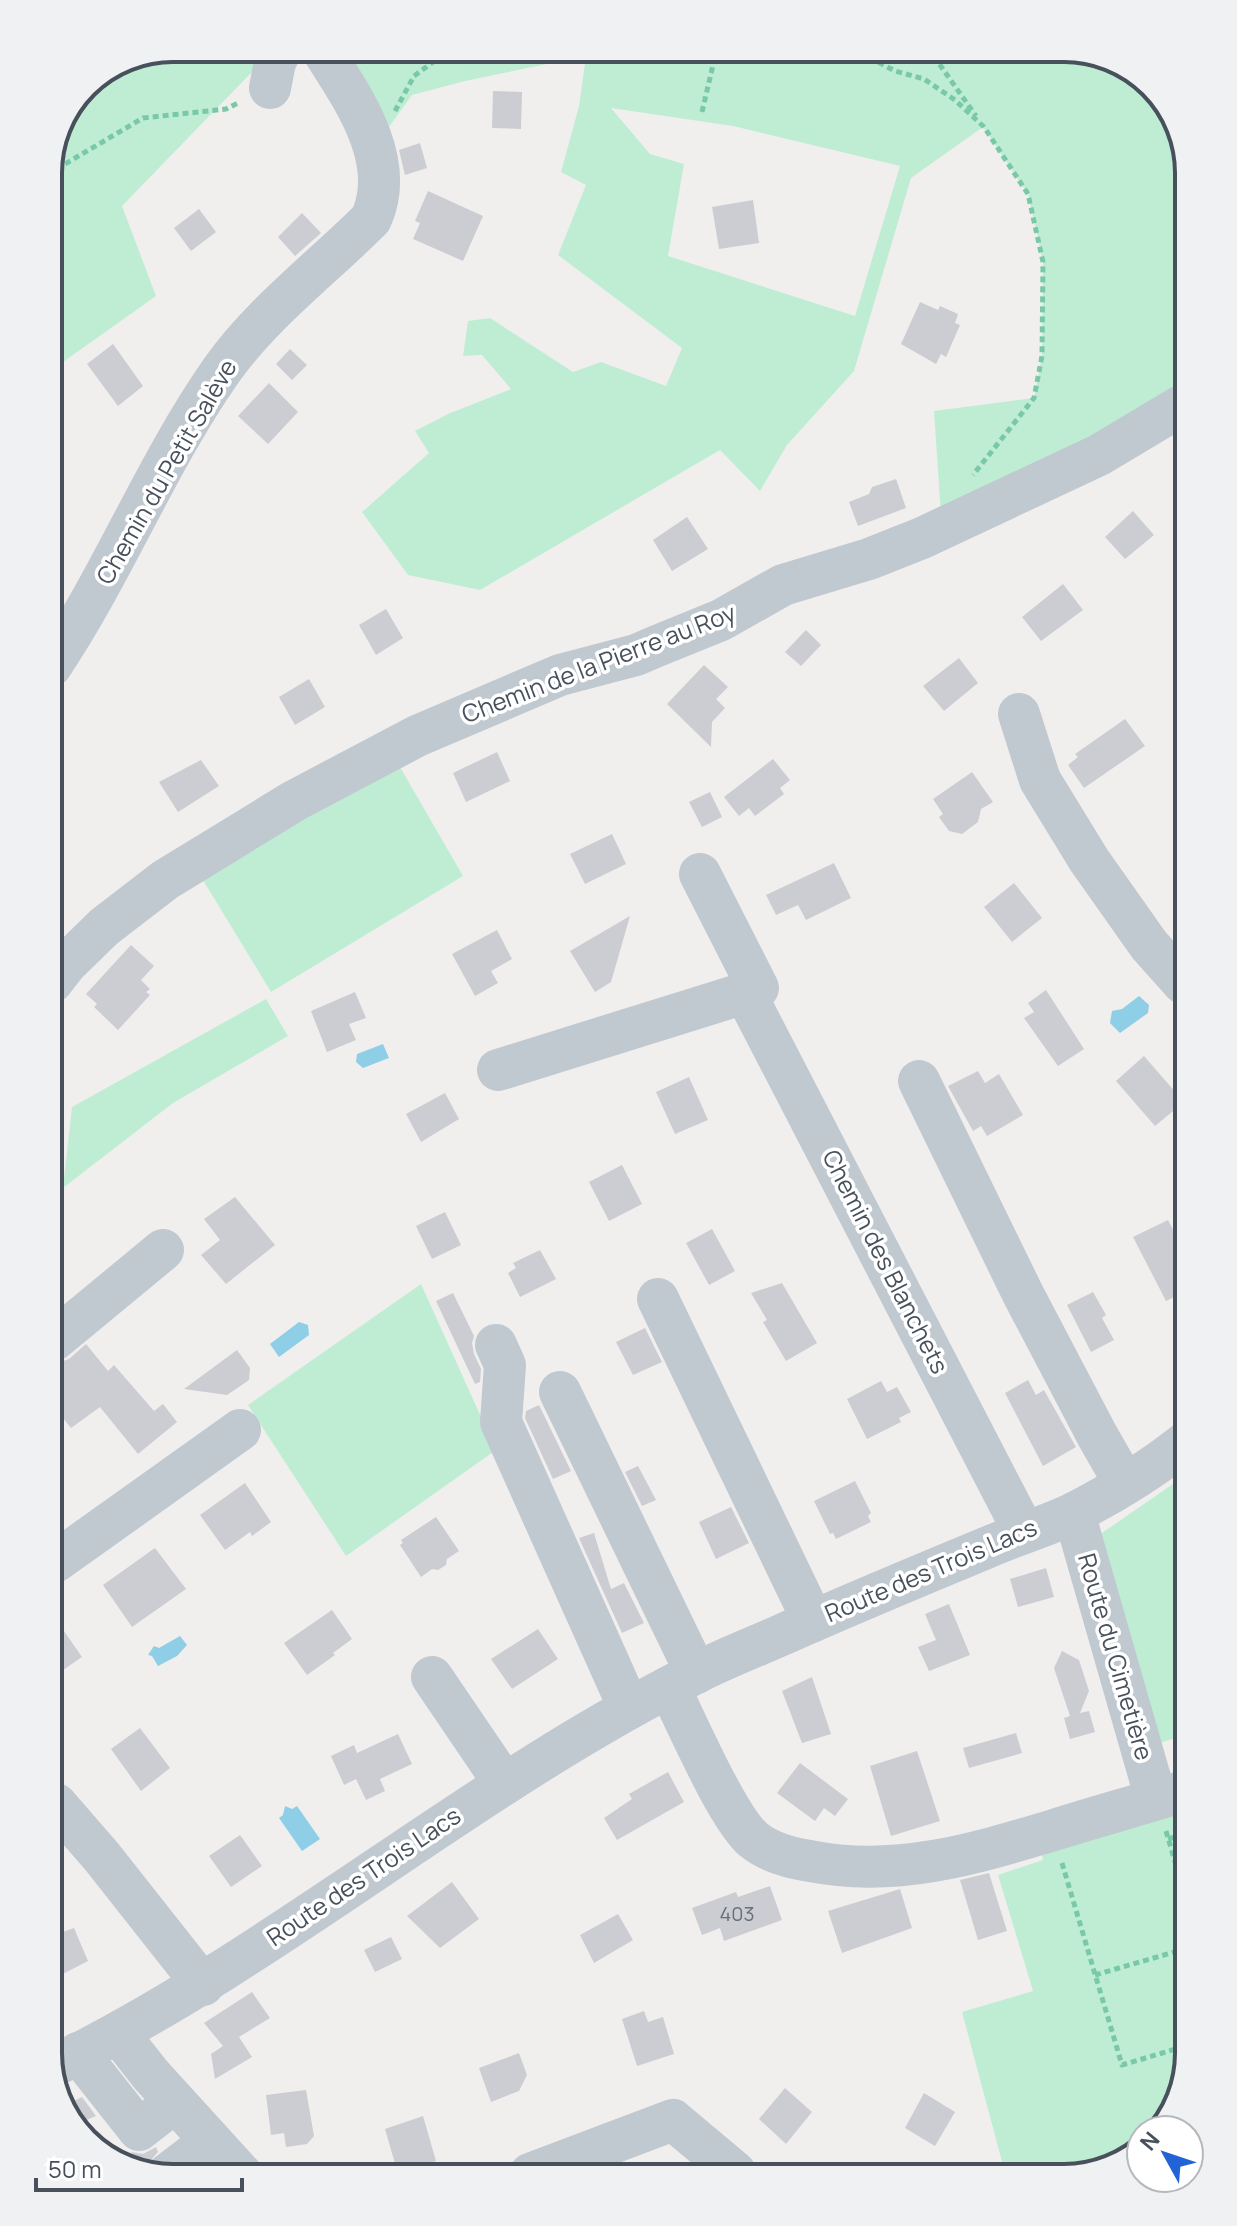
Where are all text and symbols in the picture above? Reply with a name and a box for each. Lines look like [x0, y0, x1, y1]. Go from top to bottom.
street label: Chemin du Petit Salève [88, 353, 244, 590]
street label: Chemin de la Pierre au Roy [457, 595, 740, 730]
street label: Chemin des Blanchets [815, 1144, 957, 1379]
street label: Route des Trois Lacs [819, 1510, 1042, 1629]
street label: Route du Cimetière [1071, 1549, 1162, 1764]
street label: Route des Trois Lacs [260, 1798, 467, 1953]
house number: 403 [719, 1900, 755, 1927]
north arrow [1125, 2114, 1205, 2194]
text: N [1133, 2125, 1166, 2157]
scale bar [36, 2142, 242, 2192]
text: 50 m [48, 2152, 102, 2185]

